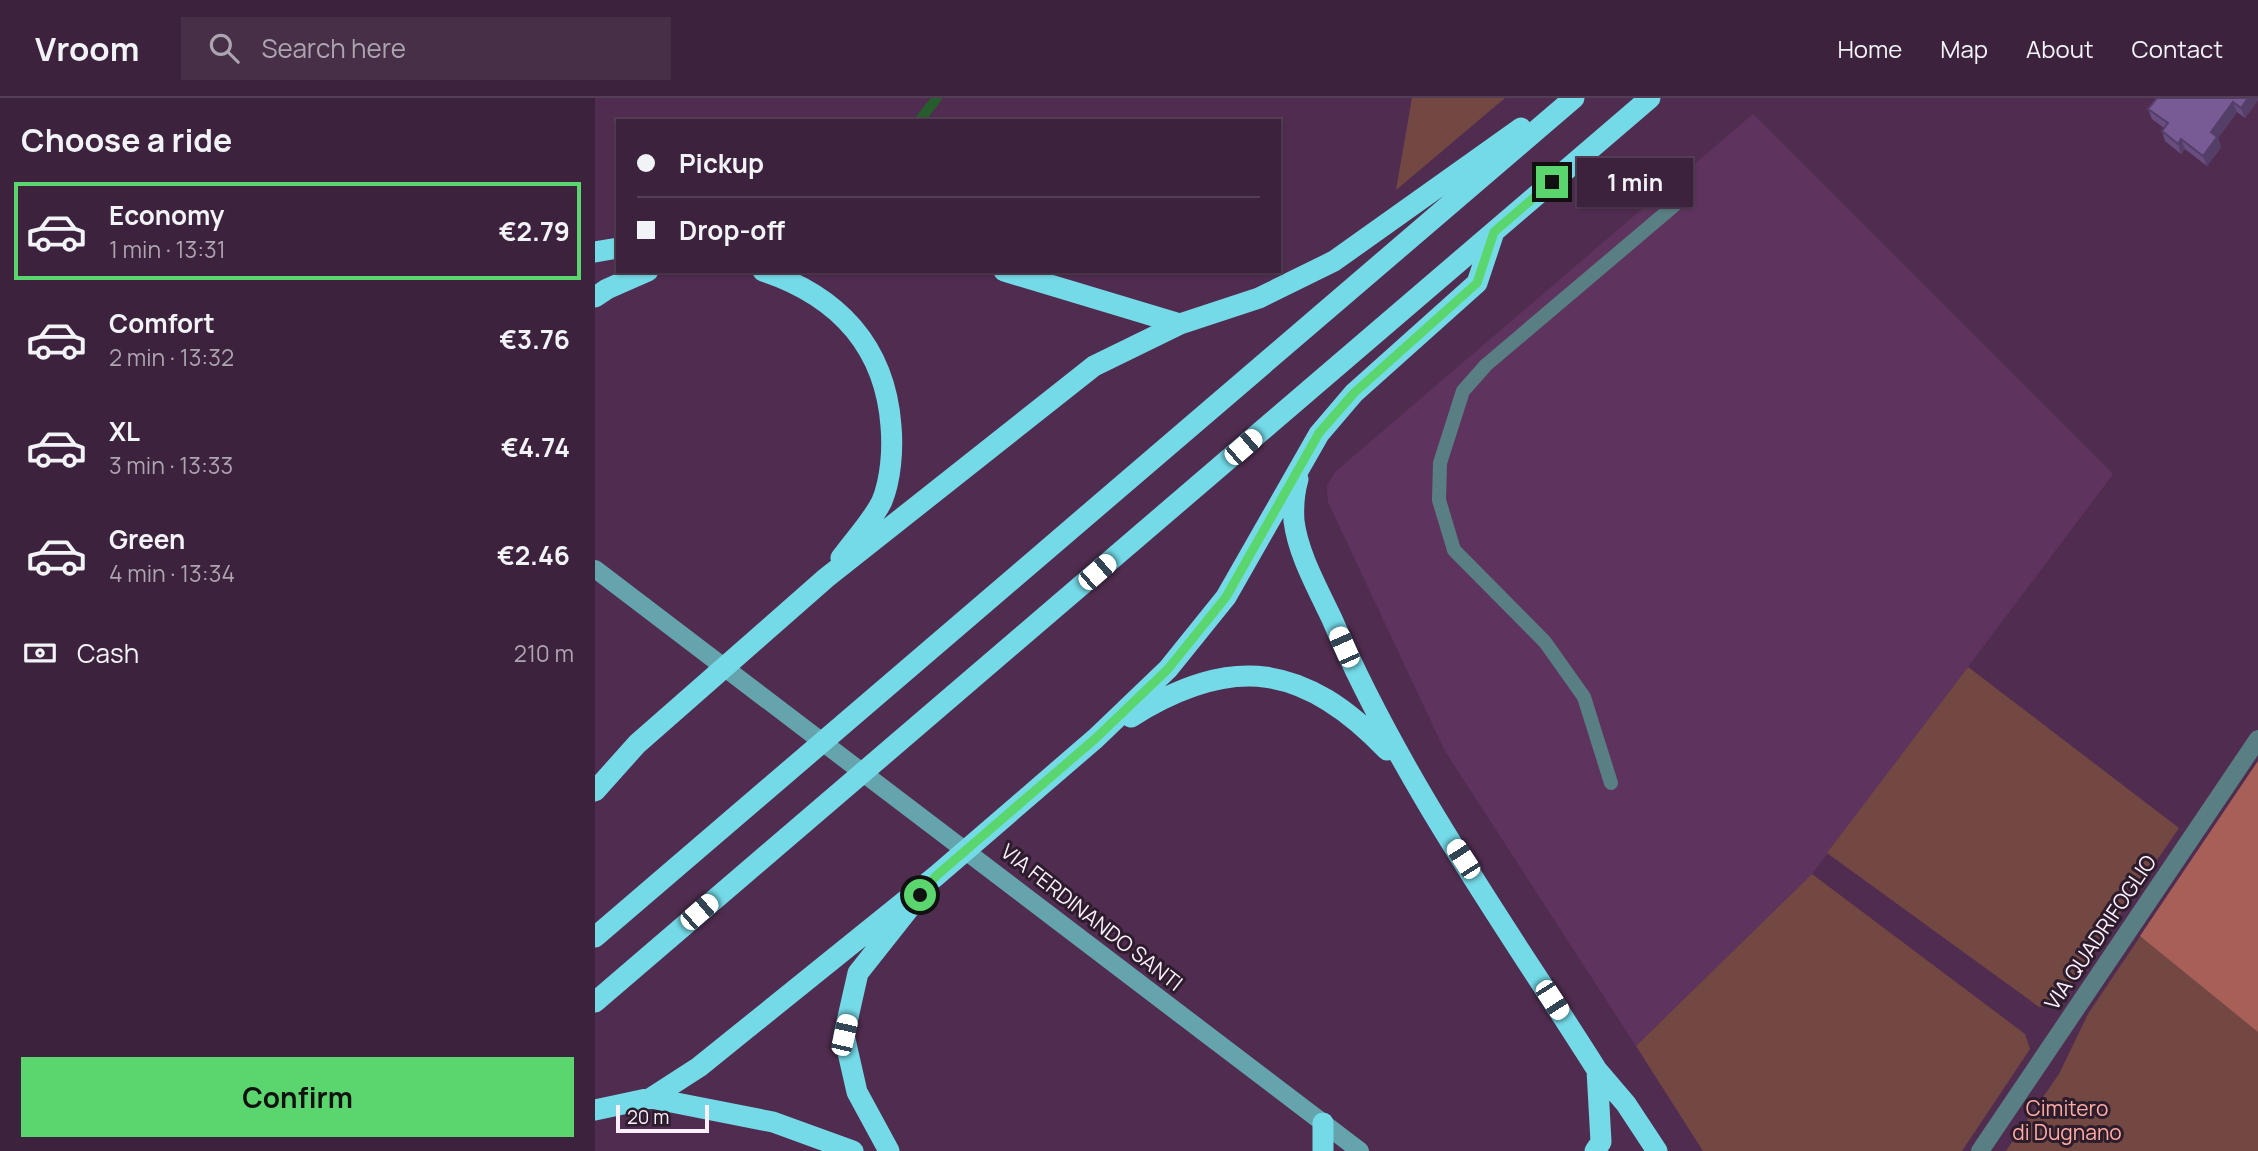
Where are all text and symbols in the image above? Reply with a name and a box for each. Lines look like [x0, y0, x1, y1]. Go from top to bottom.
search box [181, 17, 671, 80]
text: Vroom [35, 26, 139, 71]
icon: search [205, 29, 243, 67]
text: Search here [261, 30, 406, 66]
text: Home [1837, 32, 1902, 65]
text: Map [1940, 32, 1988, 65]
text: About [2026, 32, 2094, 65]
text: Contact [2132, 32, 2223, 65]
text: Choose a ride [21, 118, 232, 162]
text: Pickup [679, 145, 764, 181]
callout: 1 min [1577, 158, 1692, 206]
route end [1536, 166, 1568, 198]
text: 1 min [1607, 166, 1663, 198]
text: Economy [109, 197, 224, 233]
icon: car [25, 200, 88, 263]
text: Drop-off [679, 212, 785, 248]
text: €2.79 [499, 213, 570, 249]
text: 1 min · 13:31 [109, 233, 226, 265]
text: Comfort [109, 305, 215, 341]
icon: car [25, 308, 88, 371]
text: €3.76 [499, 321, 570, 357]
text: 2 min · 13:32 [109, 341, 234, 373]
text: XL [109, 413, 140, 449]
icon: car [25, 416, 88, 479]
car [1221, 425, 1266, 469]
text: €4.74 [501, 429, 570, 465]
text: 3 min · 13:33 [109, 449, 233, 481]
text: Green [109, 521, 185, 557]
icon: car [25, 524, 88, 587]
text: €2.46 [497, 537, 570, 573]
car [1075, 550, 1120, 594]
text: 4 min · 13:34 [109, 557, 235, 589]
car [1326, 624, 1363, 670]
icon: cash [21, 634, 59, 672]
text: Cash [77, 635, 139, 671]
text: 210 m [514, 637, 574, 669]
car [1443, 836, 1484, 882]
street label: VIA FERDINANDO SANTI [995, 837, 1189, 997]
street label: VIA QUADRIFOGLIO [2038, 849, 2162, 1015]
route start [904, 879, 936, 911]
car [677, 890, 722, 934]
car [1532, 977, 1573, 1023]
car [830, 1012, 859, 1058]
button: Confirm [21, 1057, 574, 1137]
park label: Cimitero di Dugnano [2012, 1094, 2122, 1146]
scale bar [616, 1102, 709, 1134]
text: 20 m [627, 1104, 669, 1130]

